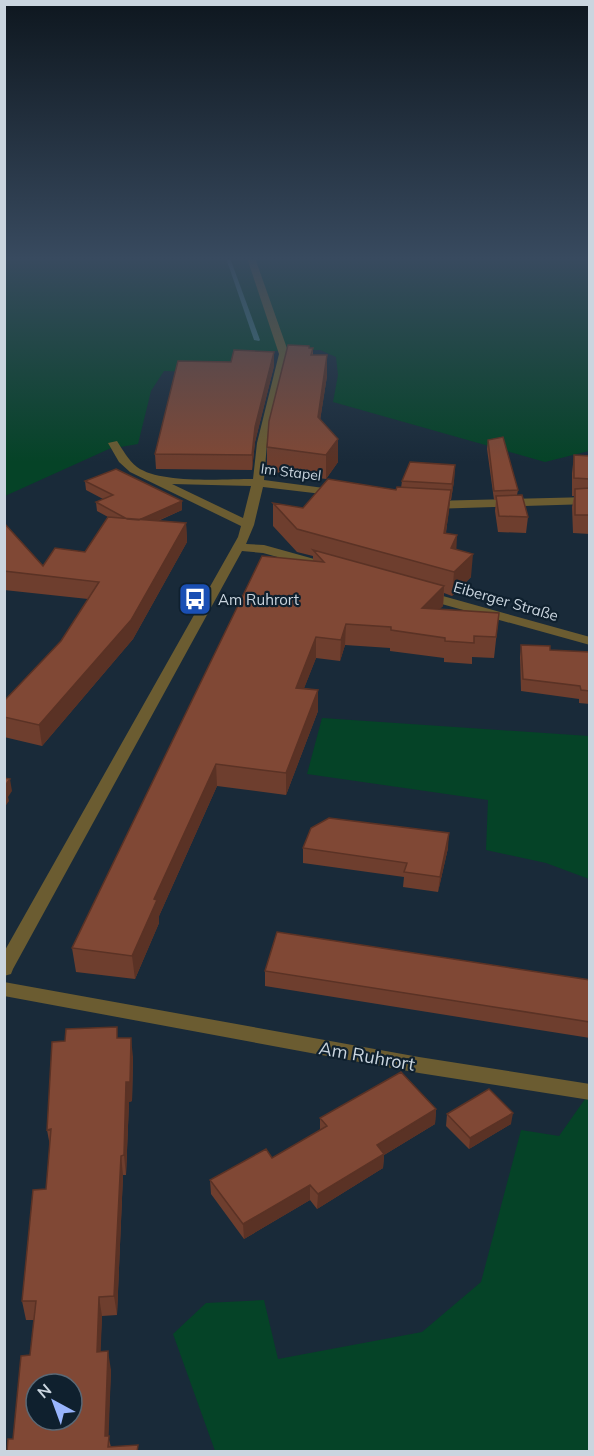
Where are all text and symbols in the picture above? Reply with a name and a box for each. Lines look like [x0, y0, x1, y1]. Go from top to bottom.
street label: Im Stapel [260, 459, 322, 485]
street label: Eiberger Straße [451, 577, 561, 625]
bus stop icon: Am Ruhrort [177, 581, 213, 617]
place label: Am Ruhrort [218, 590, 299, 609]
street label: Am Ruhrort [317, 1036, 417, 1076]
north arrow [24, 1372, 84, 1432]
text: N [33, 1379, 55, 1402]

